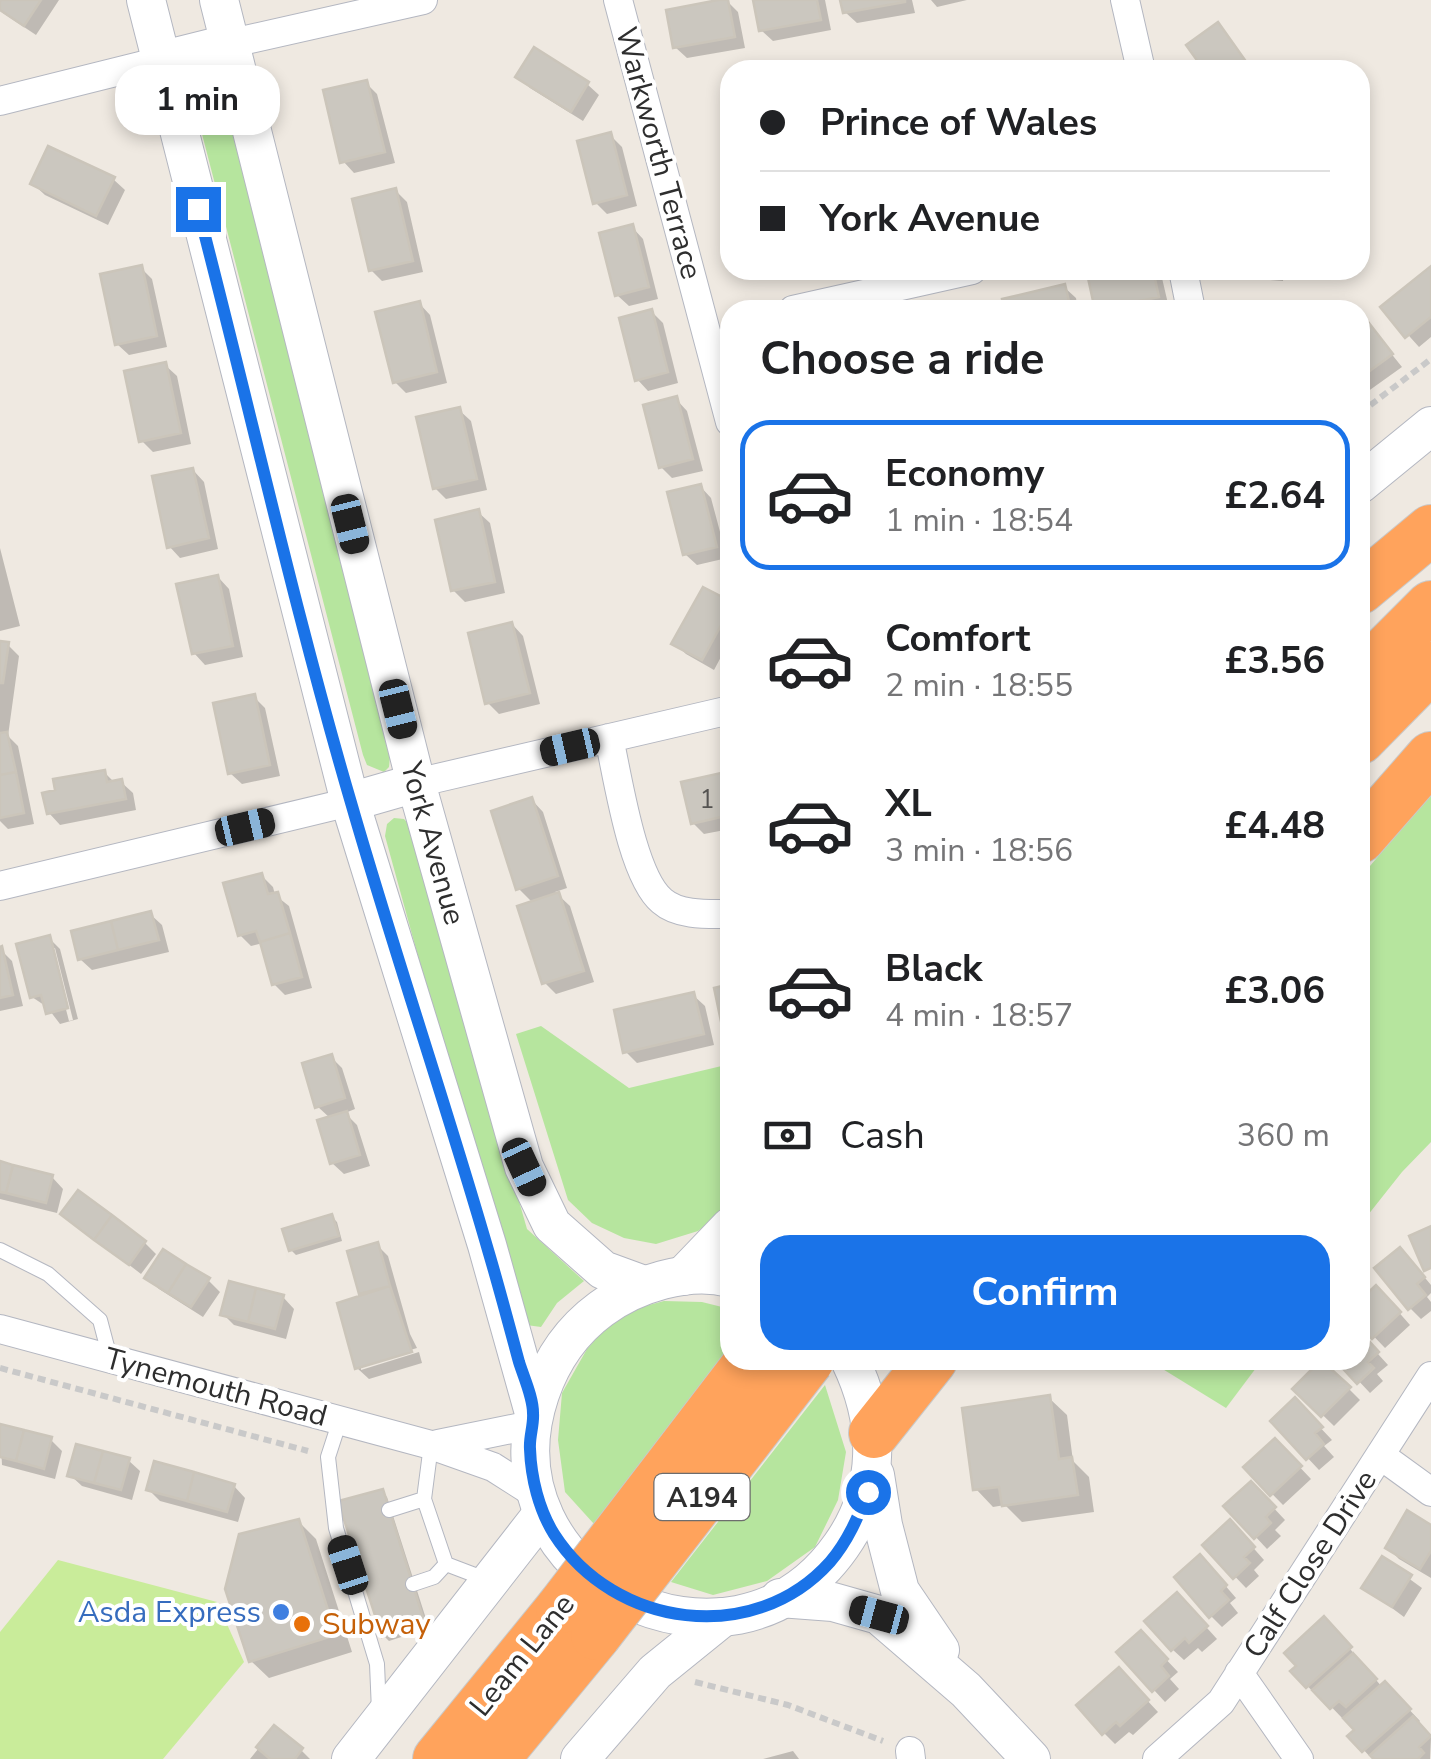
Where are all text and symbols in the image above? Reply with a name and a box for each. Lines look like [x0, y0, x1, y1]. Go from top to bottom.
street label: Warkworth Terrace [605, 23, 712, 284]
callout: 1 min [116, 64, 280, 134]
text: 1 min [156, 78, 239, 121]
text: Prince of Wales [820, 97, 1097, 148]
route end [176, 187, 221, 232]
text: York Avenue [820, 193, 1040, 244]
text: Choose a ride [760, 329, 1045, 390]
text: Economy [885, 448, 1044, 499]
icon: car [765, 450, 855, 540]
text: £2.64 [1224, 470, 1325, 521]
car [328, 491, 372, 557]
text: 1 min · 18:54 [885, 499, 1073, 542]
text: Comfort [885, 613, 1030, 664]
icon: car [765, 615, 855, 705]
text: £3.56 [1224, 635, 1325, 686]
text: 2 min · 18:55 [885, 664, 1073, 707]
car [376, 676, 420, 742]
car [537, 726, 603, 768]
street label: York Avenue [390, 756, 475, 930]
text: XL [885, 778, 932, 829]
icon: car [765, 780, 855, 870]
house number: 1 [699, 783, 715, 817]
text: £4.48 [1224, 800, 1325, 851]
car [212, 806, 278, 848]
text: 3 min · 18:56 [885, 829, 1073, 872]
text: Black [885, 943, 982, 994]
icon: car [765, 945, 855, 1035]
text: £3.06 [1224, 965, 1325, 1016]
text: 4 min · 18:57 [885, 994, 1073, 1037]
icon: cash [760, 1108, 815, 1163]
text: Cash [840, 1110, 925, 1161]
text: 360 m [1237, 1114, 1330, 1157]
car [498, 1133, 550, 1201]
button: Confirm [760, 1235, 1330, 1350]
street label: Tynemouth Road [100, 1338, 332, 1437]
street label: Calf Close Drive [1234, 1462, 1387, 1666]
route start [846, 1470, 891, 1515]
road number: A194 [654, 1474, 750, 1520]
car [324, 1532, 372, 1598]
street label: Leam Lane [460, 1585, 584, 1725]
place label: Asda Express [78, 1592, 261, 1633]
car [846, 1593, 912, 1637]
marker: Asda Express [270, 1601, 292, 1623]
place label: Subway [322, 1604, 431, 1645]
marker: Subway [291, 1613, 313, 1635]

